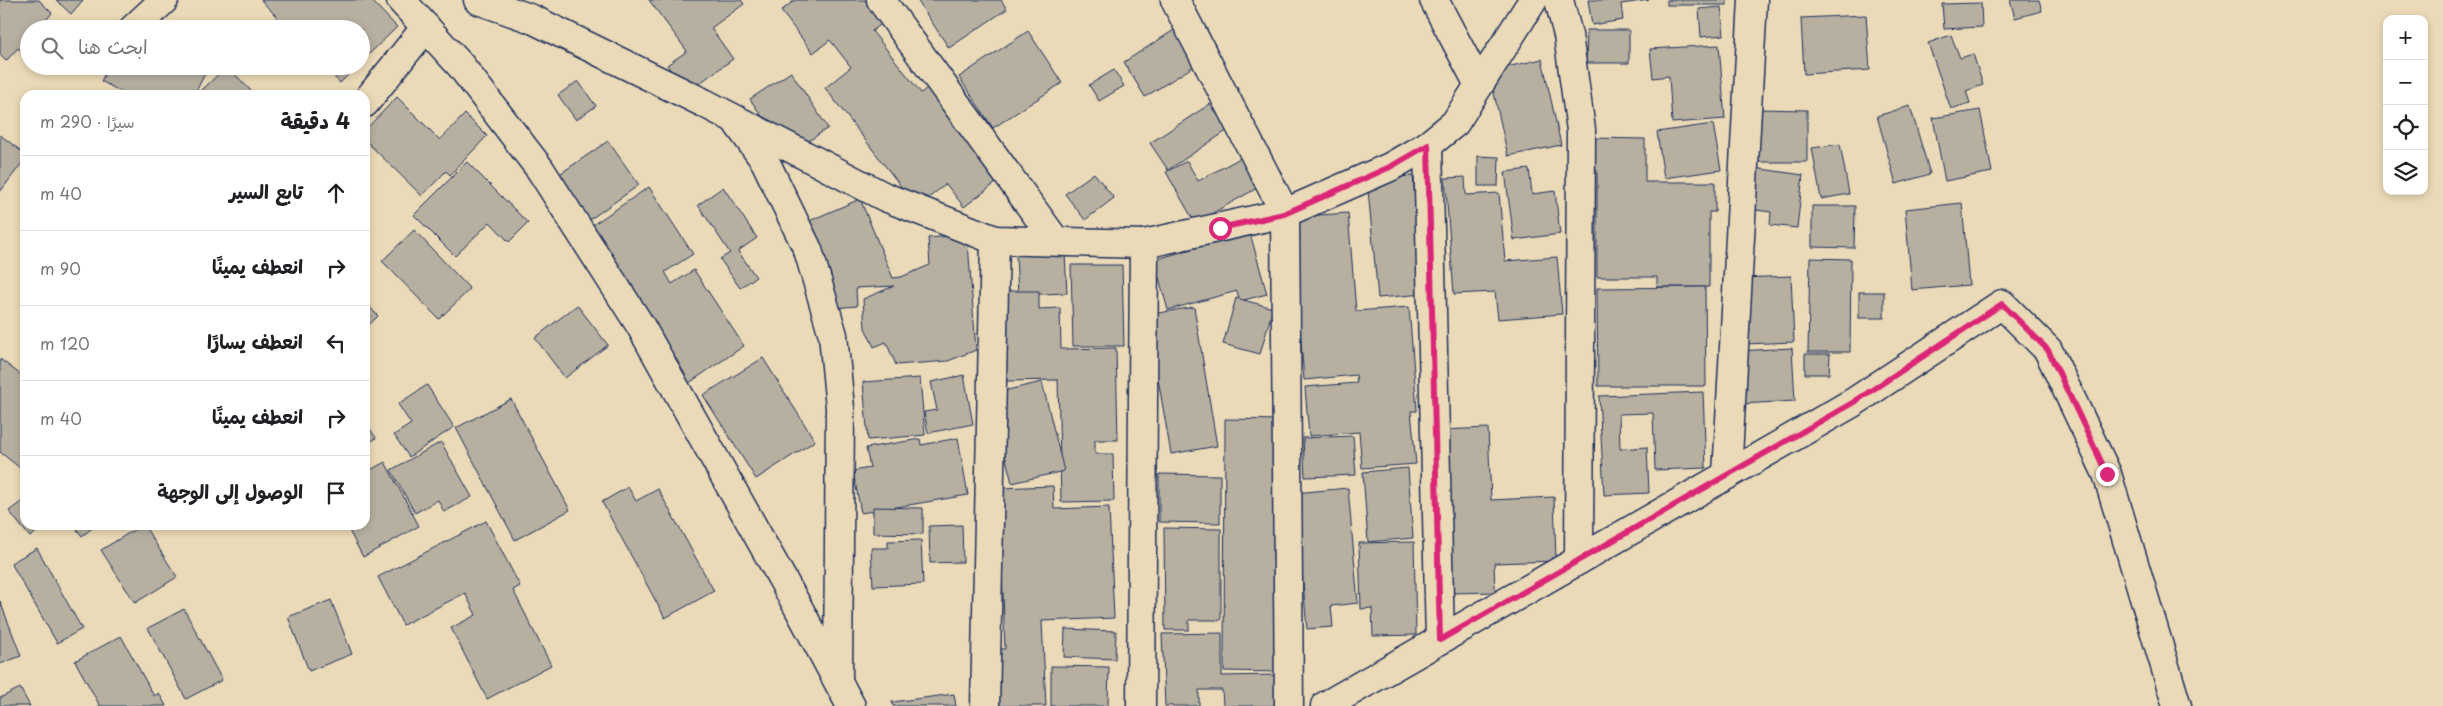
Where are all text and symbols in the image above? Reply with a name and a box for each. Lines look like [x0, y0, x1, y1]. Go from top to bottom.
map controls [2383, 15, 2428, 195]
button: + [2383, 15, 2428, 60]
search box [20, 20, 370, 75]
text: ابحث هنا [78, 32, 148, 60]
icon: search [38, 34, 66, 62]
button: − [2383, 60, 2428, 105]
text: 4 دقيقة [281, 104, 350, 136]
button: locate [2383, 105, 2428, 150]
text: سيرًا · 290 m [40, 109, 135, 133]
button: layers [2383, 150, 2428, 195]
text: تابع السير [229, 177, 303, 205]
icon: ahead [322, 179, 350, 207]
text: 40 m [40, 181, 82, 205]
route start [1209, 217, 1232, 240]
text: انعطف يمينًا [212, 252, 303, 280]
icon: right [322, 254, 350, 282]
text: 90 m [40, 256, 81, 280]
text: انعطف يسارًا [207, 327, 303, 355]
icon: left [322, 329, 350, 357]
text: 120 m [40, 331, 90, 355]
text: انعطف يمينًا [212, 402, 303, 430]
icon: right [322, 404, 350, 432]
text: 40 m [40, 406, 82, 430]
route end [2096, 463, 2119, 486]
text: الوصول إلى الوجهة [157, 477, 303, 505]
icon: arrive [322, 479, 350, 507]

